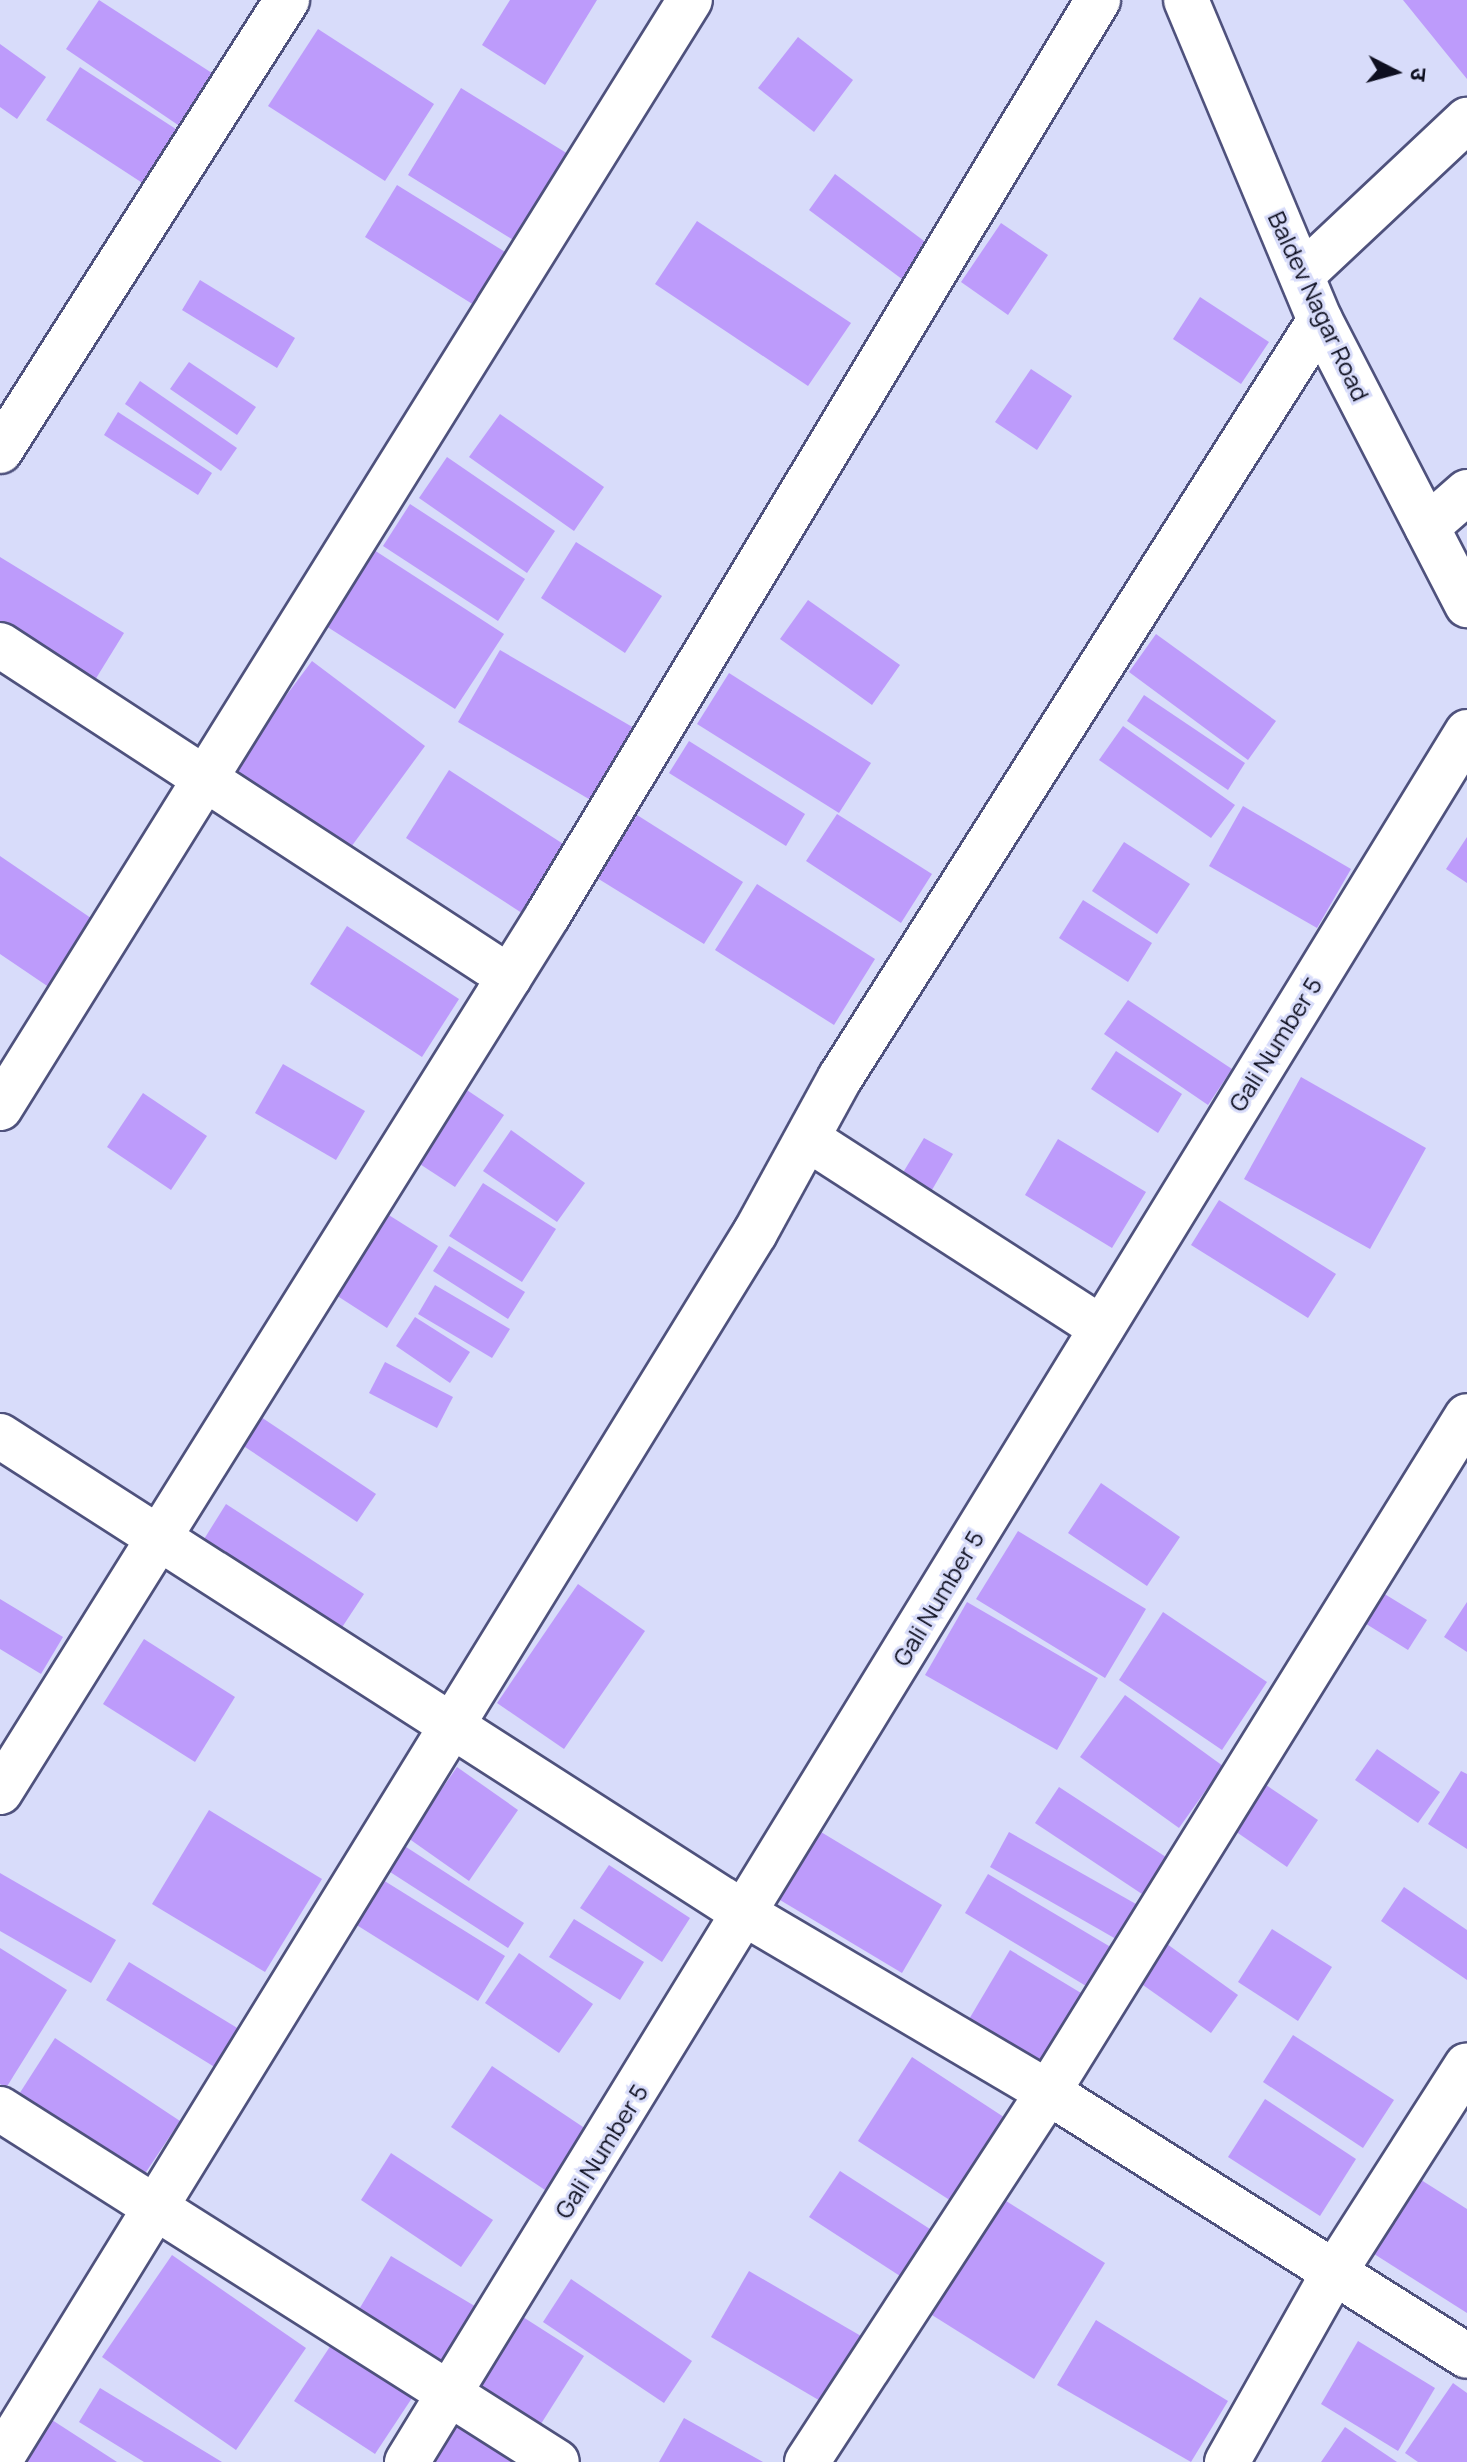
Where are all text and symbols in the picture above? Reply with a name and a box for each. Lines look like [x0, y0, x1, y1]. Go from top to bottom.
north arrow [1355, 32, 1435, 112]
text: उ [1403, 67, 1434, 82]
street label: Baldev Nagar Road [1262, 207, 1376, 405]
street label: Gali Number 5 [1222, 972, 1328, 1116]
street label: Gali Number 5 [886, 1525, 990, 1671]
street label: Gali Number 5 [548, 2079, 654, 2223]

